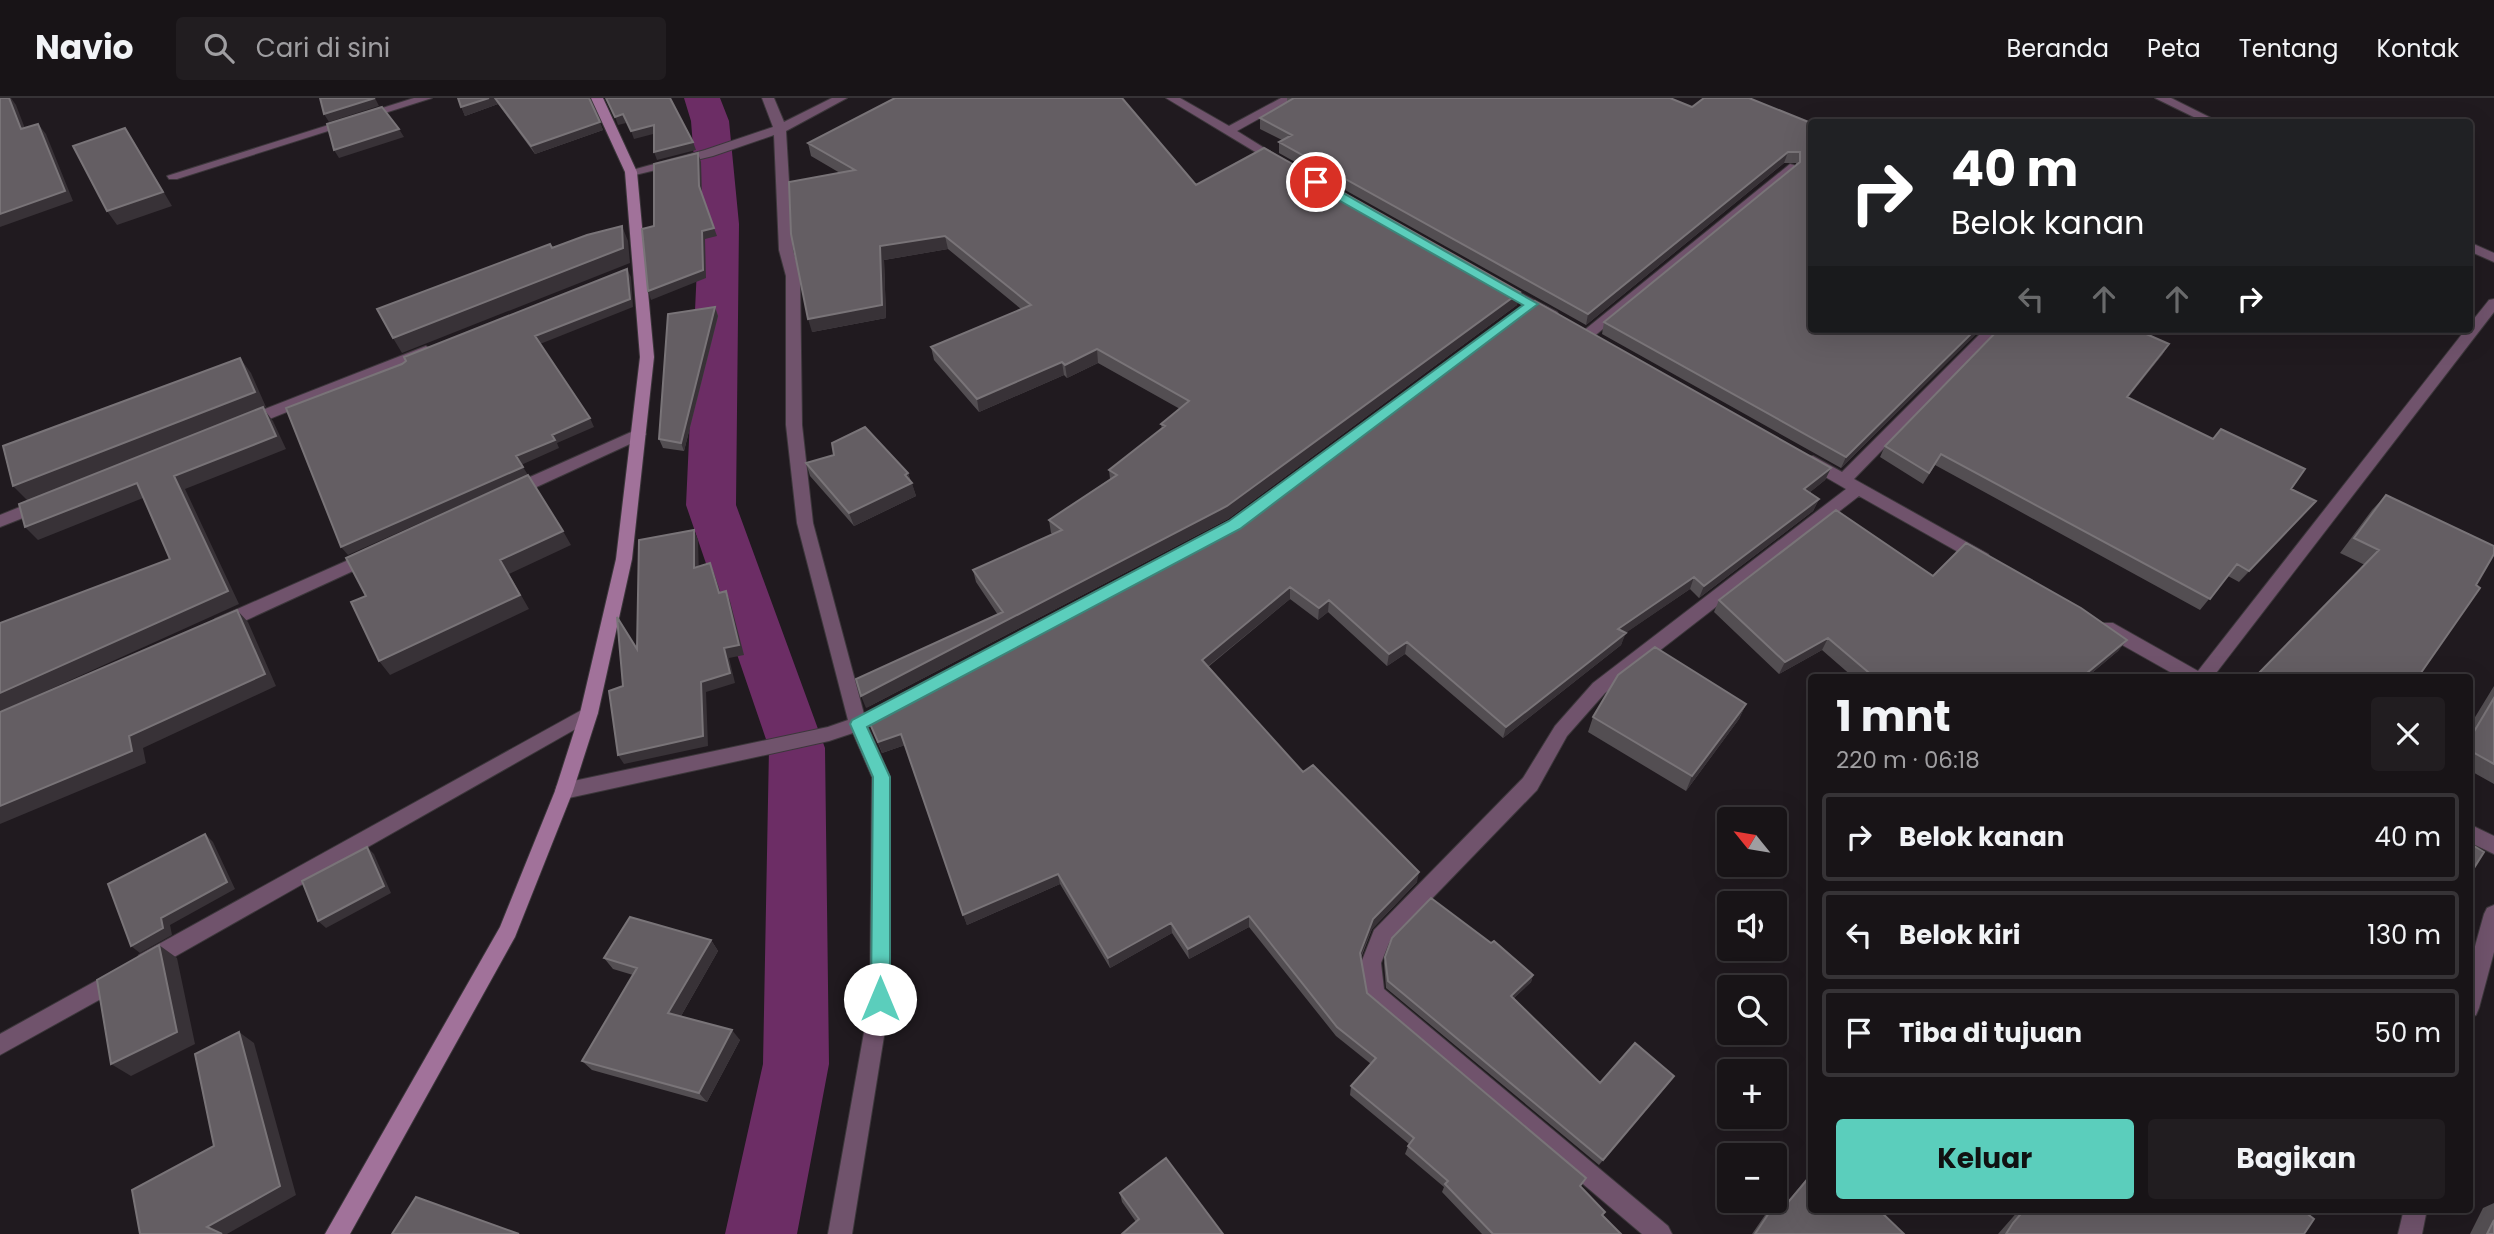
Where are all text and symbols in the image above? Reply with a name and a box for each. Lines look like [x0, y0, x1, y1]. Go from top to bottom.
search box [176, 17, 666, 80]
text: Navio [35, 24, 134, 71]
icon: search [200, 29, 238, 67]
text: Cari di sini [256, 30, 390, 66]
text: Beranda [2006, 32, 2109, 65]
text: Peta [2147, 32, 2201, 65]
text: Tentang [2239, 32, 2339, 65]
text: Kontak [2377, 32, 2459, 65]
text: 40 m [1951, 135, 2078, 203]
icon: right [1836, 147, 1927, 238]
pin [1286, 152, 1346, 212]
icon: arrive [1297, 163, 1335, 201]
text: Belok kanan [1951, 200, 2145, 245]
icon: left [2012, 280, 2050, 318]
icon: ahead [2085, 280, 2123, 318]
icon: ahead [2158, 280, 2196, 318]
icon: right [2231, 280, 2269, 318]
text: 1 mnt [1836, 687, 1951, 746]
button: close [2371, 697, 2445, 771]
text: 220 m · 06:18 [1836, 744, 1980, 776]
north arrow [1717, 807, 1787, 877]
map controls [1717, 807, 1787, 1213]
icon: right [1840, 818, 1878, 856]
text: Belok kanan [1899, 819, 2064, 855]
text: 40 m [2375, 819, 2441, 855]
button: sound [1717, 891, 1787, 961]
icon: left [1840, 916, 1878, 954]
text: Belok kiri [1899, 917, 2021, 953]
text: 130 m [2367, 917, 2441, 953]
position arrow [843, 962, 917, 1036]
button: search [1717, 975, 1787, 1045]
icon: arrive [1840, 1014, 1878, 1052]
text: Tiba di tujuan [1899, 1015, 2082, 1051]
text: 50 m [2375, 1015, 2441, 1051]
button: + [1717, 1059, 1787, 1129]
button: Keluar [1836, 1119, 2134, 1199]
button: Bagikan [2148, 1119, 2445, 1199]
button: − [1717, 1143, 1787, 1213]

